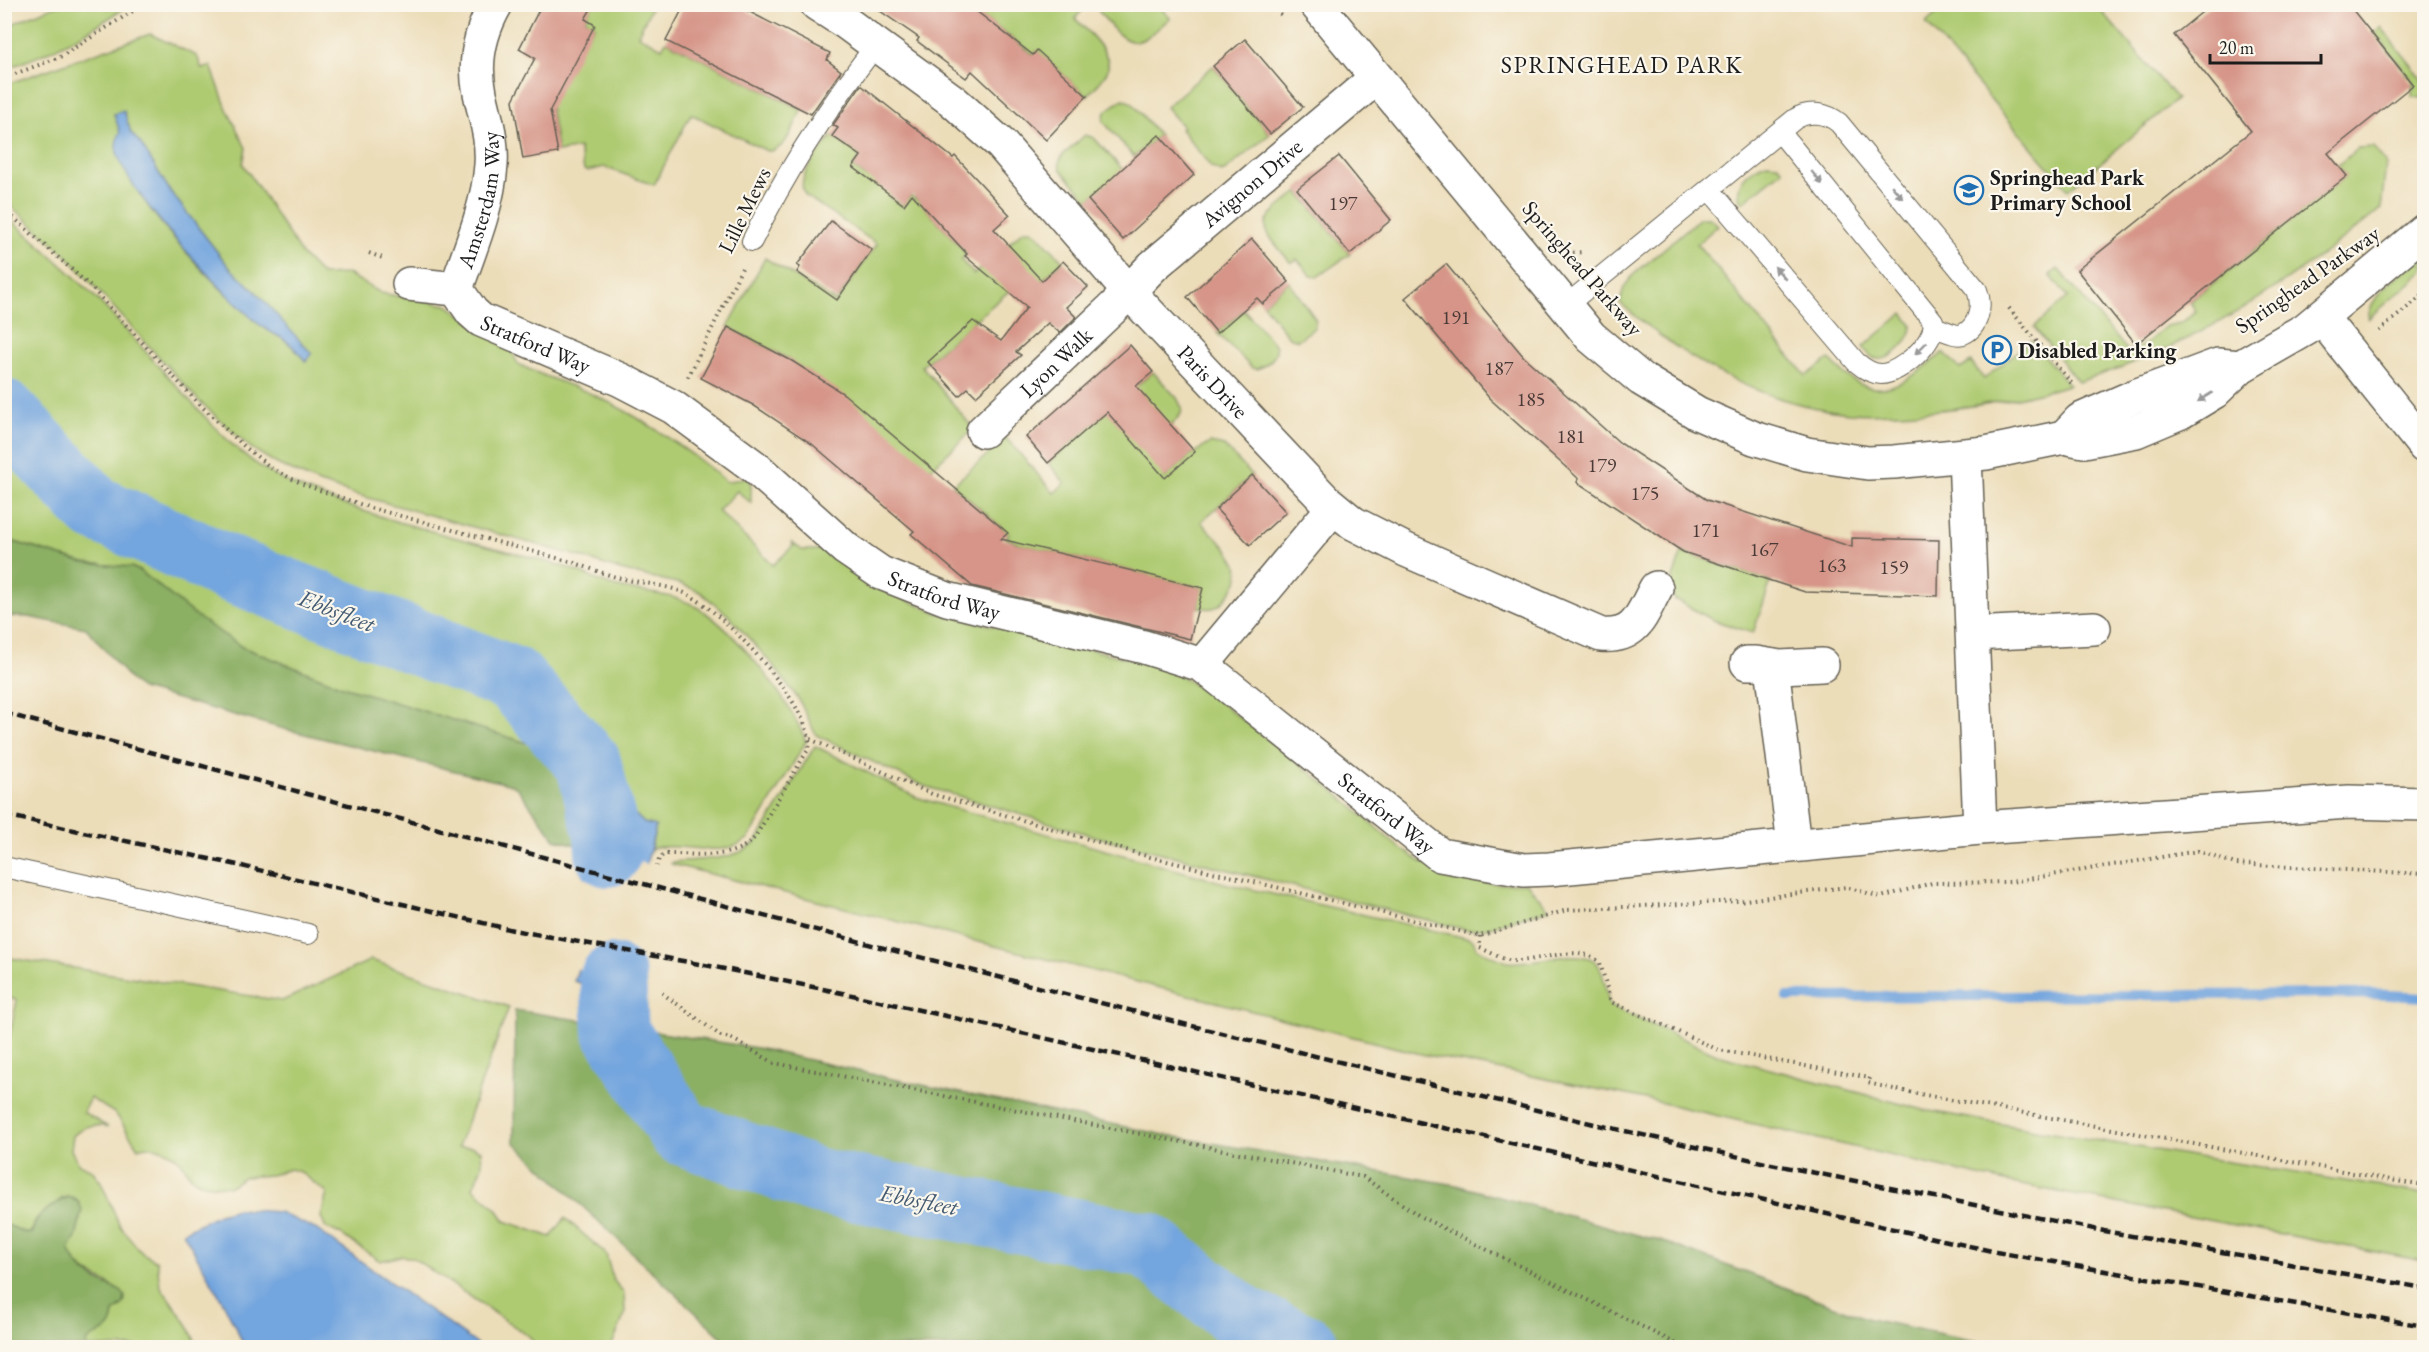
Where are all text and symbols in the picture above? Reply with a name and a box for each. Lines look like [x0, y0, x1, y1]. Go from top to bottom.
scale bar [2210, 27, 2321, 65]
text: 20 m [2219, 36, 2254, 59]
district label: SPRINGHEAD PARK [1501, 49, 1743, 80]
street label: Amsterdam Way [450, 129, 506, 273]
street label: Avignon Drive [1195, 132, 1309, 235]
street label: Lille Mews [711, 163, 778, 258]
place label: Springhead Park Primary School [1990, 163, 2145, 217]
one-way arrow [1810, 170, 1822, 185]
school or university icon: Springhead Park Primary School [1953, 174, 1985, 206]
one-way arrow [1890, 184, 1903, 199]
house number: 197 [1329, 190, 1358, 216]
street label: Springhead Parkway [1516, 195, 1650, 342]
street label: Springhead Parkway [2229, 219, 2386, 340]
one-way arrow [1774, 265, 1787, 281]
house number: 191 [1442, 304, 1470, 330]
street label: Stratford Way [476, 308, 595, 380]
street label: Lyon Walk [1013, 321, 1099, 404]
parking icon: Disabled Parking [1981, 334, 2013, 366]
place label: Disabled Parking [2018, 336, 2177, 365]
street label: Paris Drive [1171, 339, 1255, 425]
one-way arrow [1915, 341, 1929, 355]
house number: 187 [1485, 355, 1514, 381]
house number: 185 [1517, 386, 1545, 412]
one-way arrow [2197, 392, 2213, 403]
house number: 181 [1557, 423, 1585, 449]
house number: 179 [1588, 452, 1617, 478]
house number: 175 [1631, 480, 1659, 506]
house number: 171 [1692, 517, 1720, 543]
house number: 167 [1750, 536, 1779, 562]
house number: 163 [1818, 552, 1846, 578]
house number: 159 [1880, 554, 1909, 580]
street label: Stratford Way [884, 563, 1004, 627]
water label: Ebbsfleet [294, 582, 381, 640]
street label: Stratford Way [1332, 765, 1442, 861]
water label: Ebbsfleet [876, 1177, 962, 1222]

